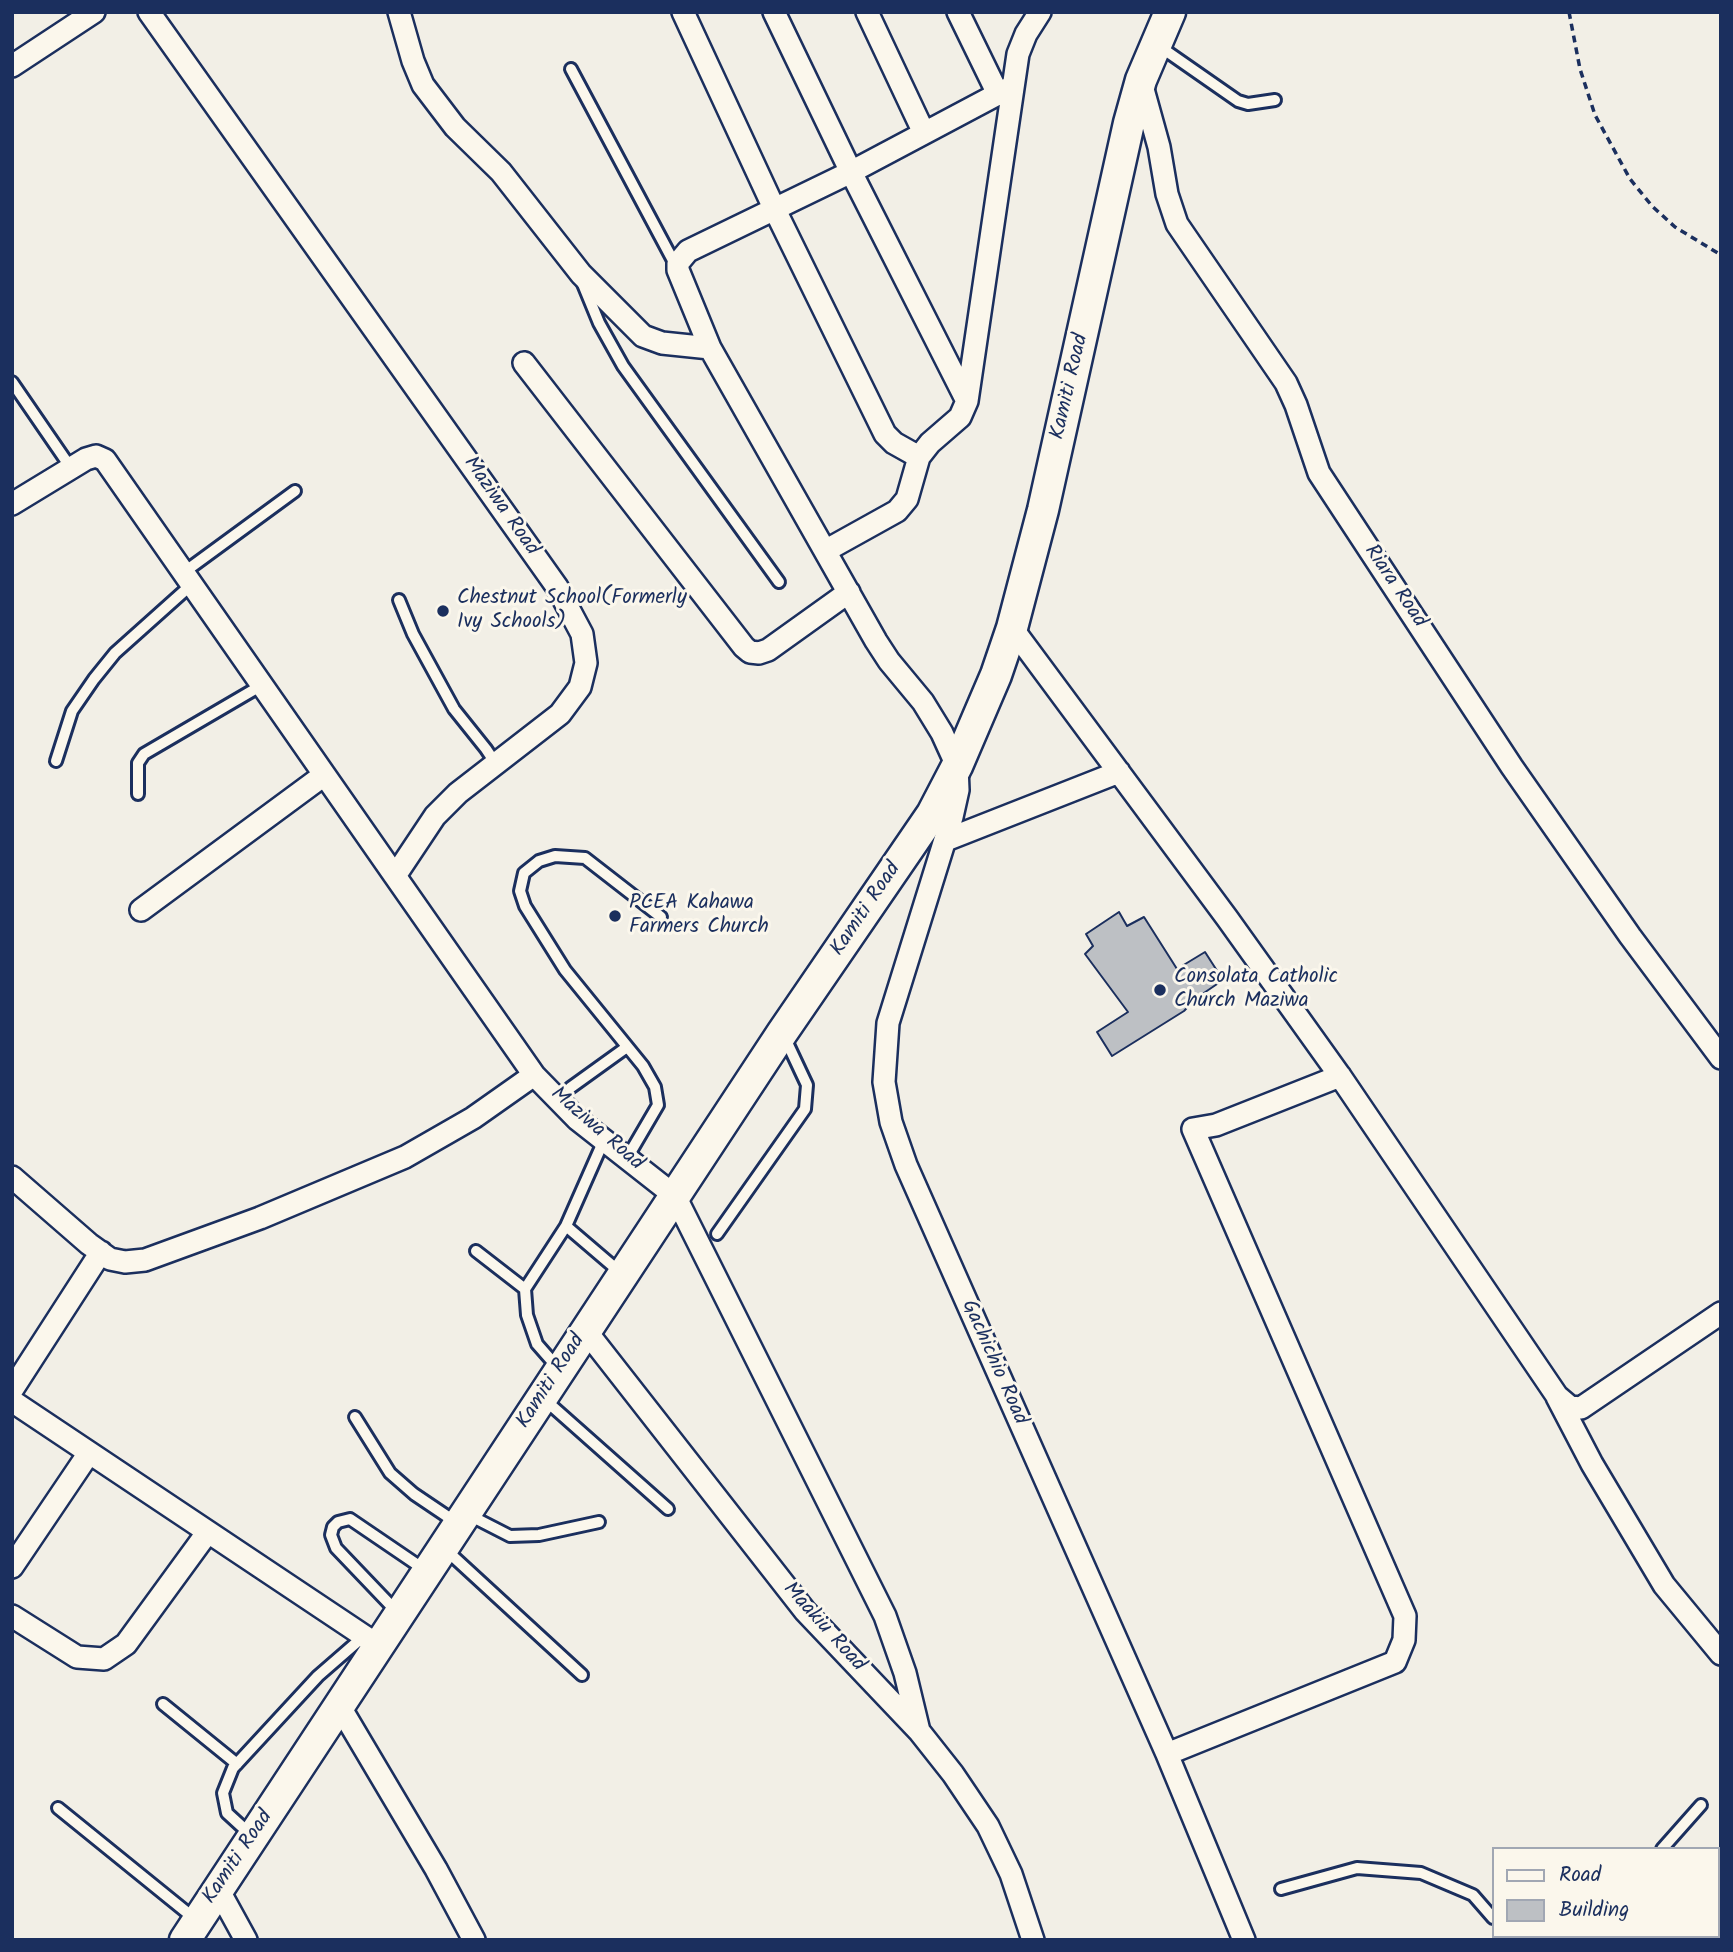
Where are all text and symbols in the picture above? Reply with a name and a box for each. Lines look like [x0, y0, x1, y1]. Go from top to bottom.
street label: Kamiti Road [1047, 332, 1095, 442]
street label: Maziwa Road [457, 453, 543, 561]
street label: Riara Road [1357, 541, 1431, 633]
place label: Chestnut School(Formerly Ivy Schools) [457, 586, 687, 636]
marker: Chestnut School(Formerly Ivy Schools) [435, 603, 451, 619]
street label: Kamiti Road [826, 858, 908, 962]
place label: PCEA Kahawa Farmers Church [629, 891, 769, 941]
marker: PCEA Kahawa Farmers Church [607, 908, 623, 924]
place label: Consolata Catholic Church Maziwa [1174, 965, 1338, 1015]
marker: Consolata Catholic Church Maziwa [1152, 982, 1168, 998]
street label: Maziwa Road [544, 1083, 648, 1177]
street label: Gachichio Road [954, 1297, 1032, 1429]
street label: Kamiti Road [512, 1330, 592, 1434]
street label: Maakiu Road [776, 1578, 870, 1678]
street label: Kamiti Road [198, 1806, 280, 1910]
legend [1492, 1847, 1719, 1938]
text: Road [1559, 1859, 1601, 1892]
text: Building [1559, 1894, 1629, 1927]

